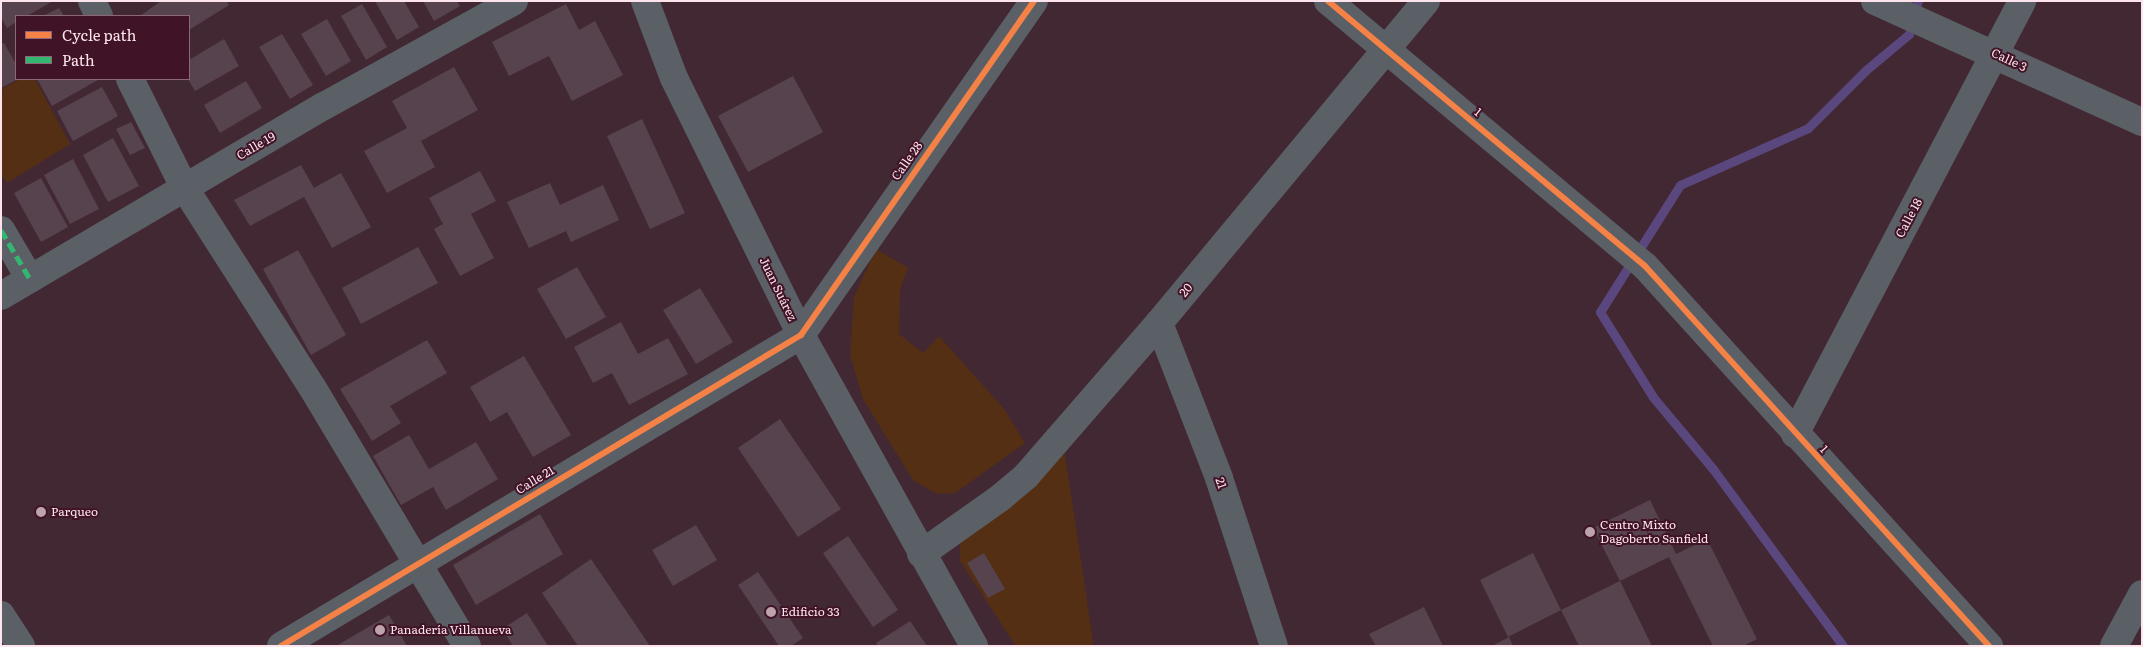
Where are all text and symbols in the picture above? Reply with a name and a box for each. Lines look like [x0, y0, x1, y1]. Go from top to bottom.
legend [15, 15, 190, 80]
text: Cycle path [62, 23, 136, 46]
street label: Calle 3 [1989, 45, 2029, 75]
text: Path [62, 48, 95, 71]
street label: 1 [1472, 105, 1484, 119]
street label: Calle 19 [234, 129, 278, 163]
street label: Calle 28 [888, 139, 926, 183]
street label: Calle 18 [1893, 196, 1925, 240]
street label: Juan Suárez [756, 255, 800, 323]
street label: 20 [1176, 280, 1196, 300]
street label: 1 [1817, 442, 1831, 456]
street label: Calle 21 [513, 463, 557, 497]
street label: 21 [1212, 475, 1230, 491]
place label: Parqueo [51, 505, 98, 519]
marker: Parqueo [35, 506, 47, 518]
place label: Centro Mixto Dagoberto Sanfield [1600, 518, 1708, 546]
marker: Centro Mixto Dagoberto Sanfield [1584, 526, 1596, 538]
place label: Edificio 33 [781, 605, 840, 619]
marker: Edificio 33 [765, 606, 777, 618]
place label: Panadería Villanueva [390, 623, 512, 637]
marker: Panadería Villanueva [374, 624, 386, 636]

